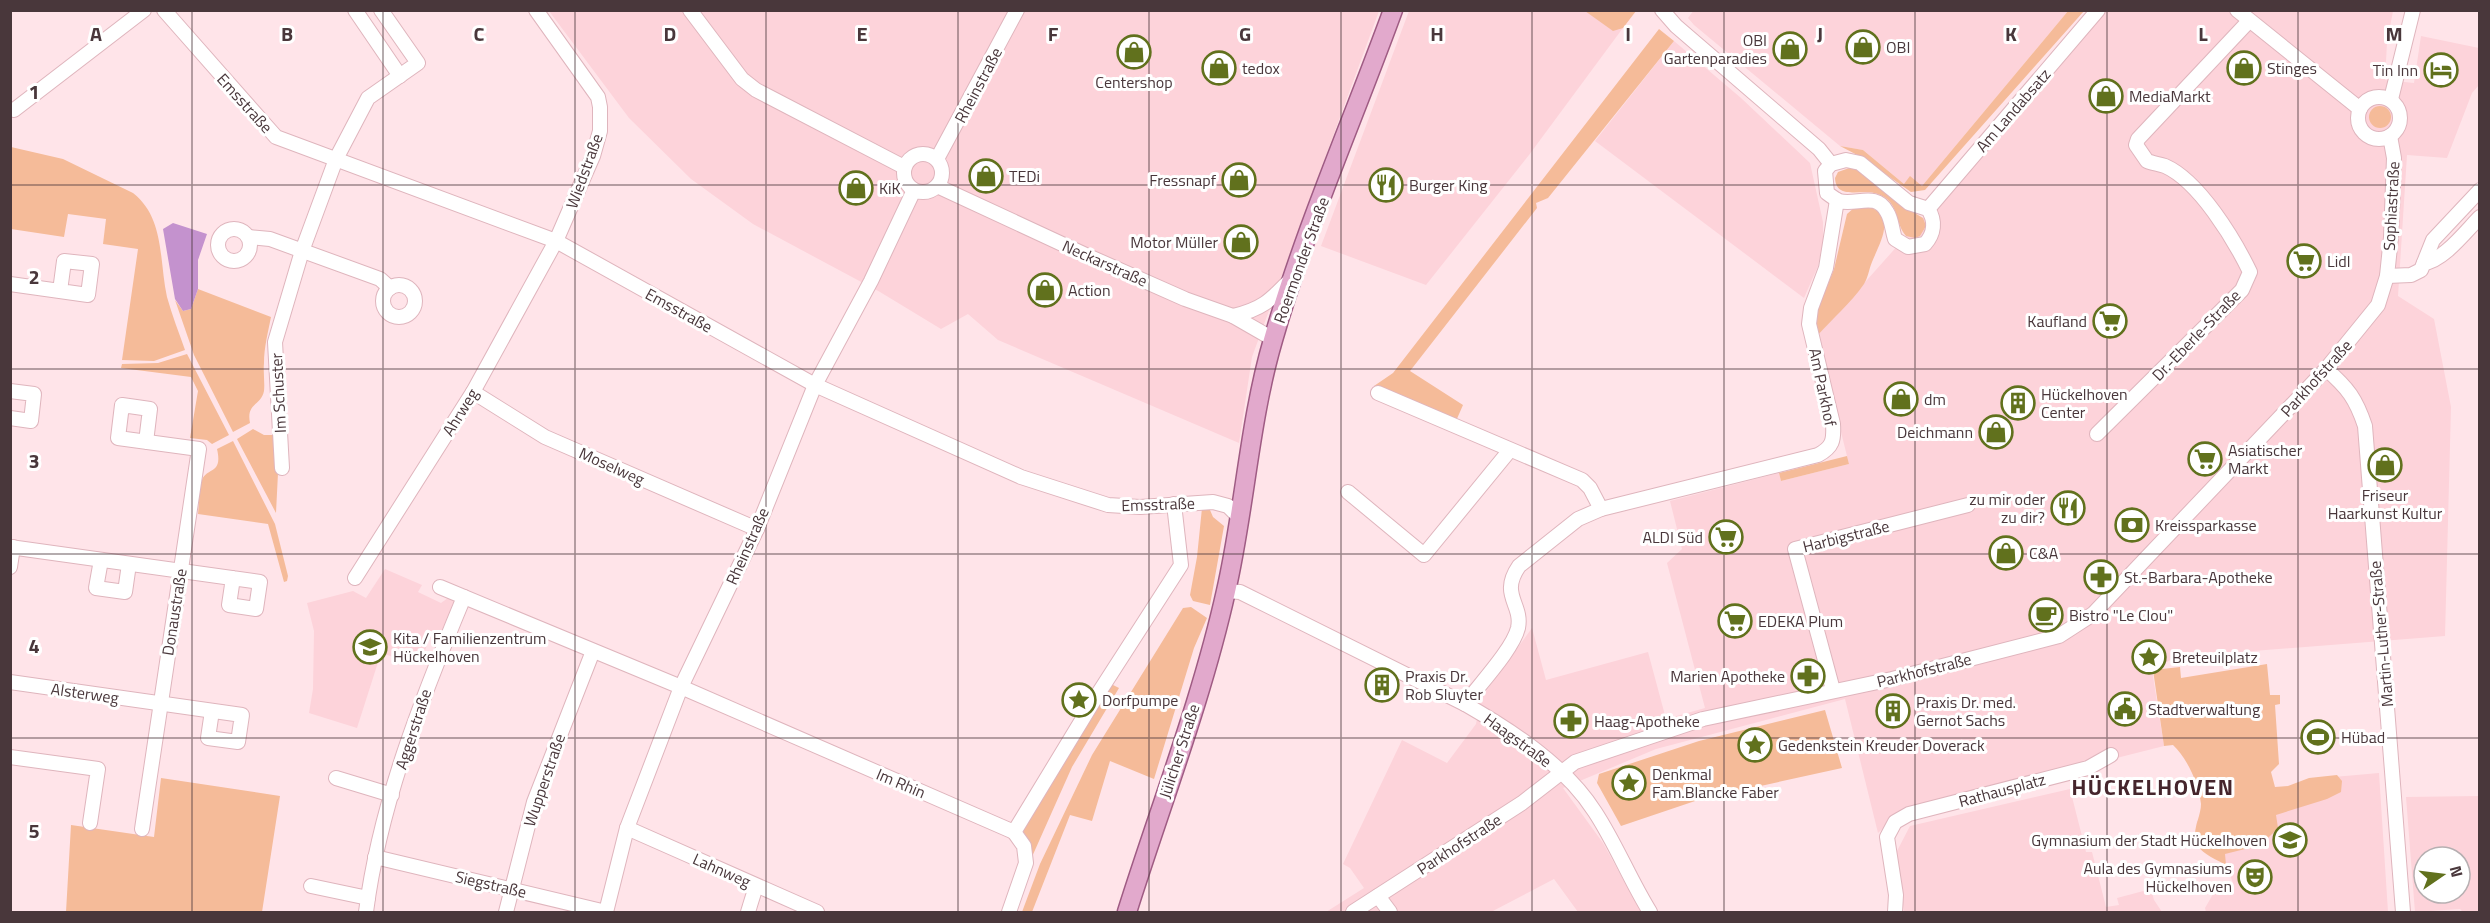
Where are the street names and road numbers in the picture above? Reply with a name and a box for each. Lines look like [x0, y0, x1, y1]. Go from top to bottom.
street label: Rheinstraße [948, 43, 1008, 127]
street label: Am Landabsatz [1970, 63, 2056, 157]
street label: Emsstraße [211, 68, 279, 138]
street label: Wiedstraße [559, 130, 609, 212]
street label: Sophiastraße [2377, 161, 2405, 251]
street label: Roermonder Straße [1267, 194, 1335, 326]
street label: Neckarstraße [1059, 234, 1151, 292]
street label: Emsstraße [641, 282, 717, 338]
street label: Dr.-Eberle-Straße [2146, 284, 2246, 386]
street label: Parkhofstraße [2275, 334, 2357, 422]
street label: Am Parkhof [1803, 346, 1843, 429]
street label: Im Schuster [264, 352, 292, 434]
street label: Ahrweg [436, 384, 484, 440]
street label: Moselweg [575, 441, 649, 491]
street label: Emsstraße [1121, 491, 1195, 517]
street label: Rheinstraße [719, 503, 775, 589]
street label: Harbigstraße [1800, 514, 1892, 558]
street label: Martin-Luther-Straße [2363, 560, 2399, 708]
street label: Donaustraße [155, 567, 193, 657]
street label: Parkhofstraße [1874, 647, 1974, 693]
street label: Alsterweg [49, 676, 121, 710]
street label: Aggerstraße [389, 686, 437, 772]
street label: Jülicher Straße [1152, 701, 1206, 801]
street label: Haagstraße [1479, 707, 1557, 773]
street label: Wupperstraße [517, 730, 571, 830]
street label: Im Rhin [873, 762, 929, 804]
street label: Rathausplatz [1956, 767, 2048, 813]
street label: Parkhofstraße [1412, 808, 1506, 880]
street label: Lahnweg [689, 847, 755, 893]
street label: Siegstraße [453, 864, 529, 904]

